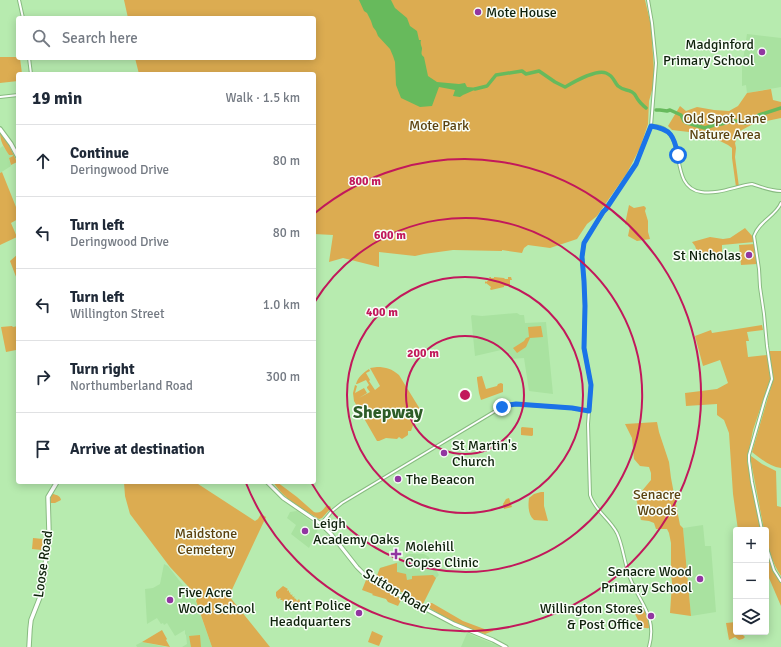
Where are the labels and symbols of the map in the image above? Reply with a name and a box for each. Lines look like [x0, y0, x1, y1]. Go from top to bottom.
place label: Mote House [486, 4, 557, 21]
marker: Mote House [473, 7, 483, 17]
place label: Madginford Primary School [663, 36, 754, 69]
marker: Madginford Primary School [757, 47, 767, 57]
park label: Old Spot Lane Nature Area [684, 110, 766, 143]
park label: Mote Park [409, 117, 469, 134]
route start [669, 146, 687, 164]
text: 800 m [349, 174, 381, 189]
text: 600 m [374, 228, 406, 243]
place label: St Nicholas [673, 247, 741, 264]
marker: St Nicholas [744, 250, 754, 260]
text: 400 m [366, 305, 398, 320]
text: 200 m [407, 346, 439, 361]
centre of rings [458, 388, 472, 402]
route end [493, 398, 511, 416]
district label: Shepway [353, 401, 423, 423]
place label: St Martin's Church [452, 437, 517, 470]
marker: St Martin's Church [439, 448, 449, 458]
place label: The Beacon [406, 471, 475, 488]
marker: The Beacon [393, 474, 403, 484]
park label: Senacre Woods [633, 486, 681, 519]
place label: Leigh Academy Oaks [313, 515, 399, 548]
park label: Maidstone Cemetery [175, 525, 237, 558]
marker: Leigh Academy Oaks [300, 526, 310, 536]
street label: Loose Road [30, 529, 56, 599]
place label: Molehill Copse Clinic [405, 538, 479, 571]
marker: Molehill Copse Clinic [390, 548, 402, 560]
place label: Senacre Wood Primary School [601, 563, 692, 596]
street label: Sutton Road [360, 565, 432, 617]
marker: Senacre Wood Primary School [695, 574, 705, 584]
place label: Five Acre Wood School [178, 584, 255, 617]
marker: Five Acre Wood School [165, 595, 175, 605]
place label: Kent Police Headquarters [269, 597, 351, 630]
place label: Willington Stores & Post Office [540, 600, 643, 633]
marker: Kent Police Headquarters [354, 608, 364, 618]
marker: Willington Stores & Post Office [646, 611, 656, 621]

